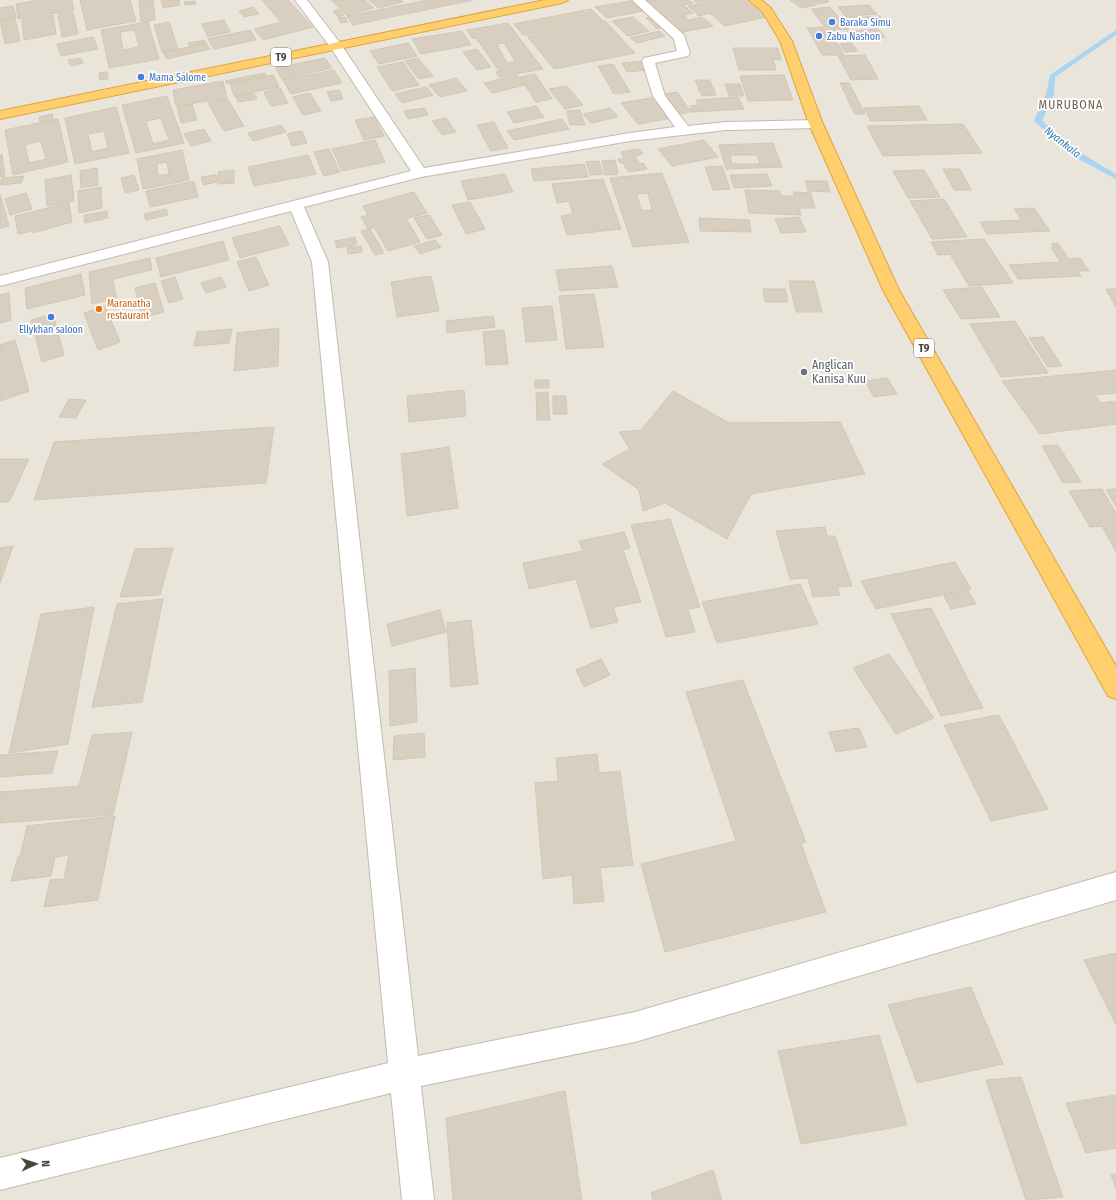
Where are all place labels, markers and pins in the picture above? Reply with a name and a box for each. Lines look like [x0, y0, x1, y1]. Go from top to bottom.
marker: Baraka Simu [827, 17, 837, 27]
place label: Baraka Simu [840, 17, 891, 29]
marker: Zabu Nashon [814, 31, 824, 41]
place label: Zabu Nashon [827, 31, 880, 43]
marker: Mama Salome [136, 72, 146, 82]
place label: Mama Salome [149, 72, 206, 84]
place label: Maranatha restaurant [107, 298, 151, 322]
marker: Maranatha restaurant [94, 304, 104, 314]
marker: Ellykhan saloon [46, 312, 56, 322]
place label: Ellykhan saloon [19, 324, 83, 336]
place label: Anglican Kanisa Kuu [812, 358, 866, 386]
marker: Anglican Kanisa Kuu [799, 367, 809, 377]

